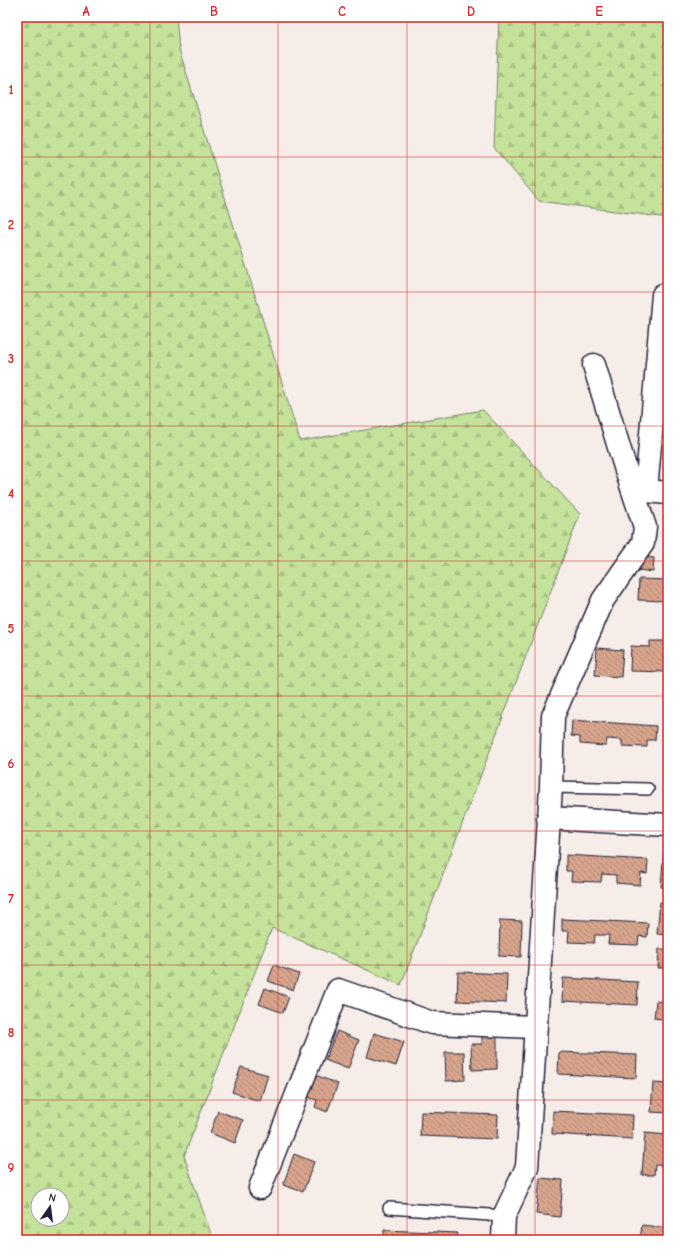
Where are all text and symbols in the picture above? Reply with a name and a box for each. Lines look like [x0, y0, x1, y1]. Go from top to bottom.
text: A [82, 4, 90, 19]
text: B [210, 4, 218, 19]
text: C [338, 4, 346, 19]
text: D [467, 4, 475, 19]
text: E [595, 4, 603, 19]
text: 1 [8, 82, 14, 97]
text: 2 [8, 217, 14, 232]
text: 3 [8, 351, 14, 366]
text: 4 [8, 486, 14, 501]
text: 5 [8, 621, 15, 636]
text: 6 [8, 756, 15, 771]
text: 7 [8, 891, 14, 906]
text: 8 [8, 1025, 14, 1040]
text: 9 [8, 1160, 15, 1175]
north arrow [30, 1187, 70, 1227]
text: N [47, 1191, 57, 1205]

